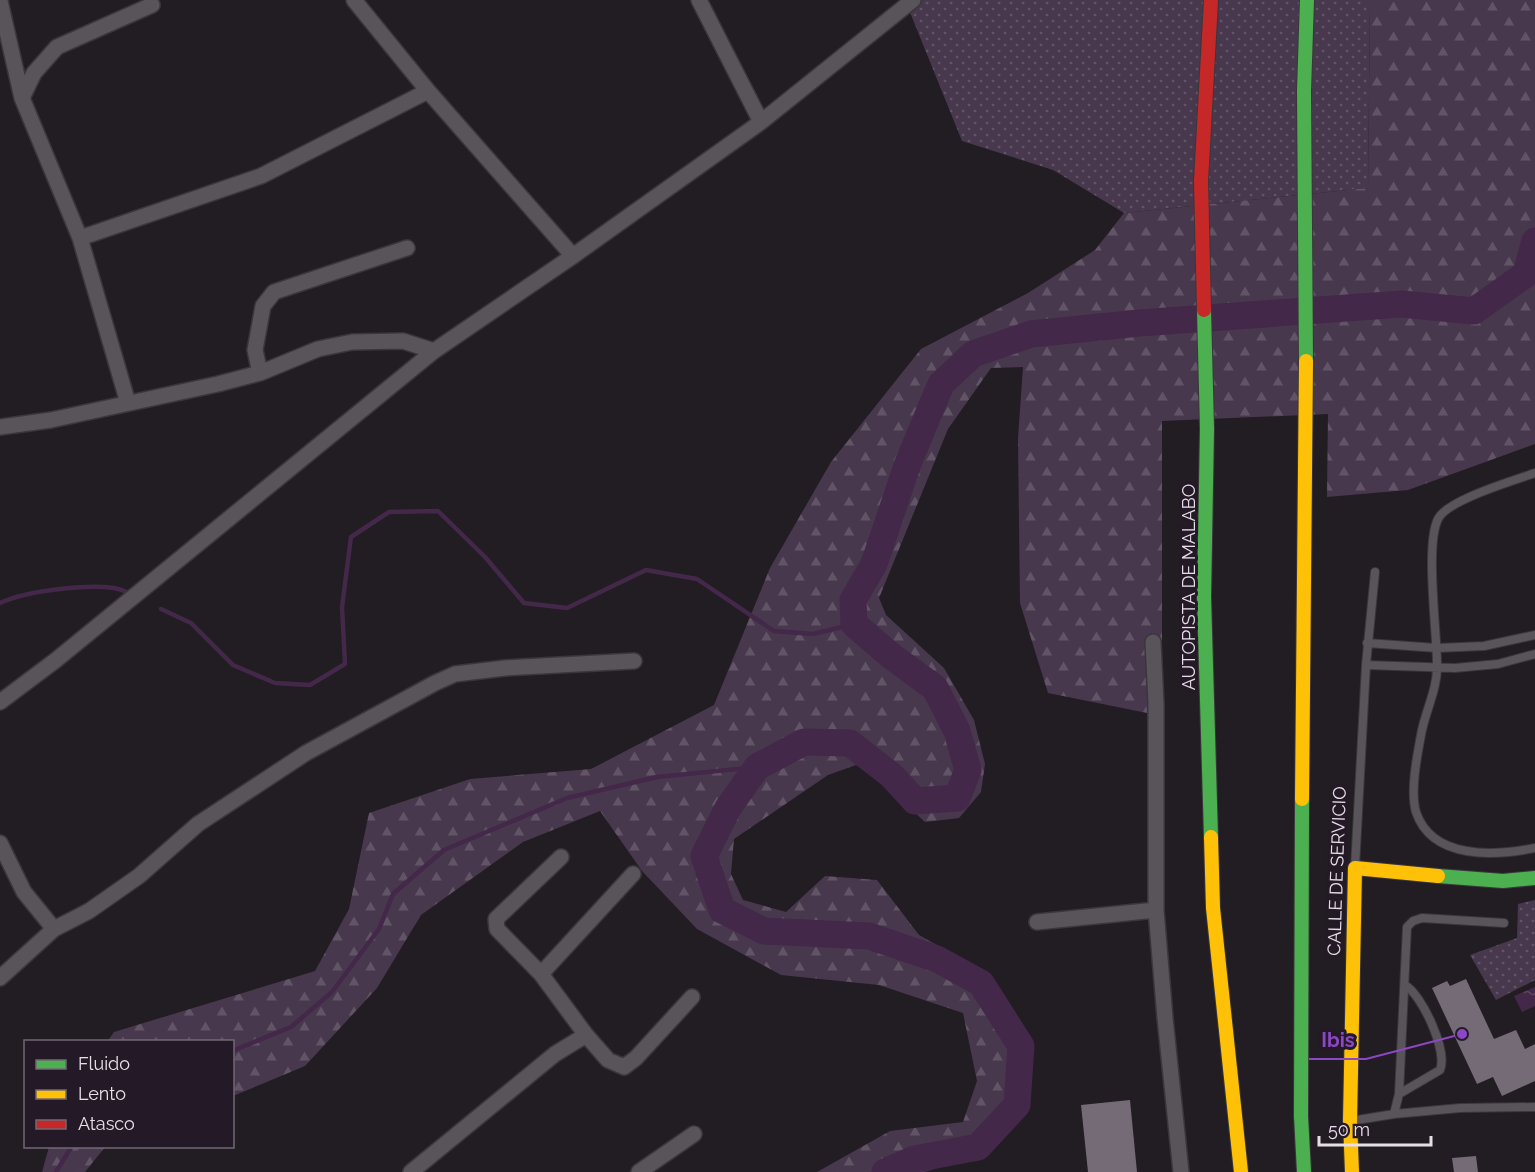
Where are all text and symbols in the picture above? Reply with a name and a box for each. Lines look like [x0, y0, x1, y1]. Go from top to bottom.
street label: AUTOPISTA DE MALABO [1178, 484, 1199, 690]
street label: CALLE DE SERVICIO [1323, 786, 1350, 956]
callout: Ibis [1309, 1021, 1366, 1059]
text: Ibis [1321, 1028, 1355, 1052]
legend [24, 1040, 234, 1148]
text: Fluido [78, 1053, 130, 1074]
text: Lento [78, 1083, 126, 1104]
scale bar [1319, 1109, 1432, 1147]
text: Atasco [78, 1113, 135, 1134]
text: 50 m [1328, 1119, 1370, 1140]

